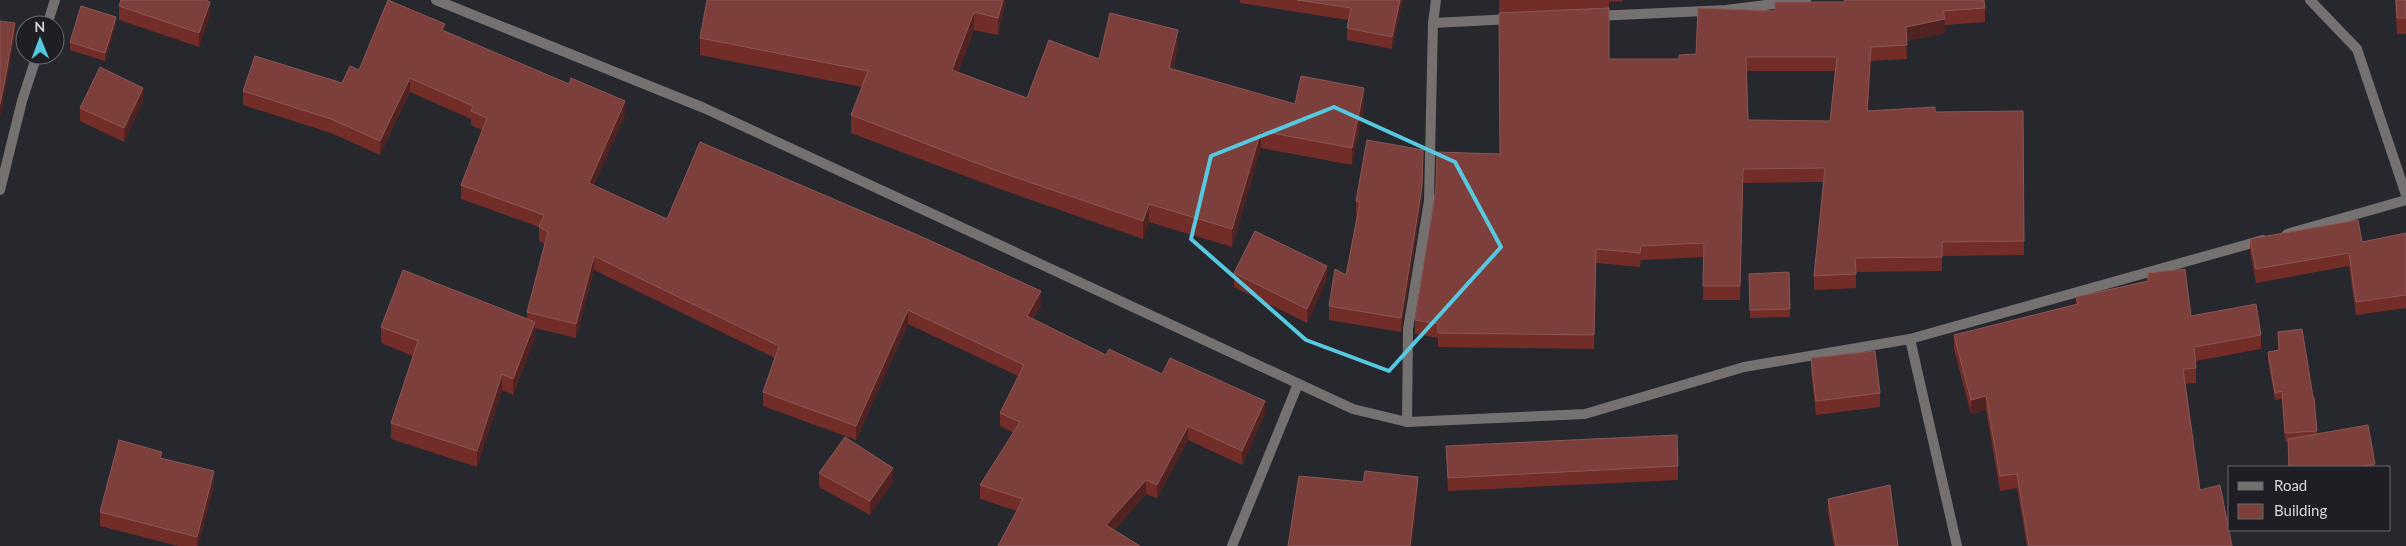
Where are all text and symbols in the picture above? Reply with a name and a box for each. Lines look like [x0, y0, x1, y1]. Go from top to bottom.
north arrow [15, 15, 65, 65]
text: N [34, 18, 45, 35]
legend [2228, 466, 2391, 531]
text: Road [2274, 476, 2307, 494]
text: Building [2274, 501, 2327, 519]

